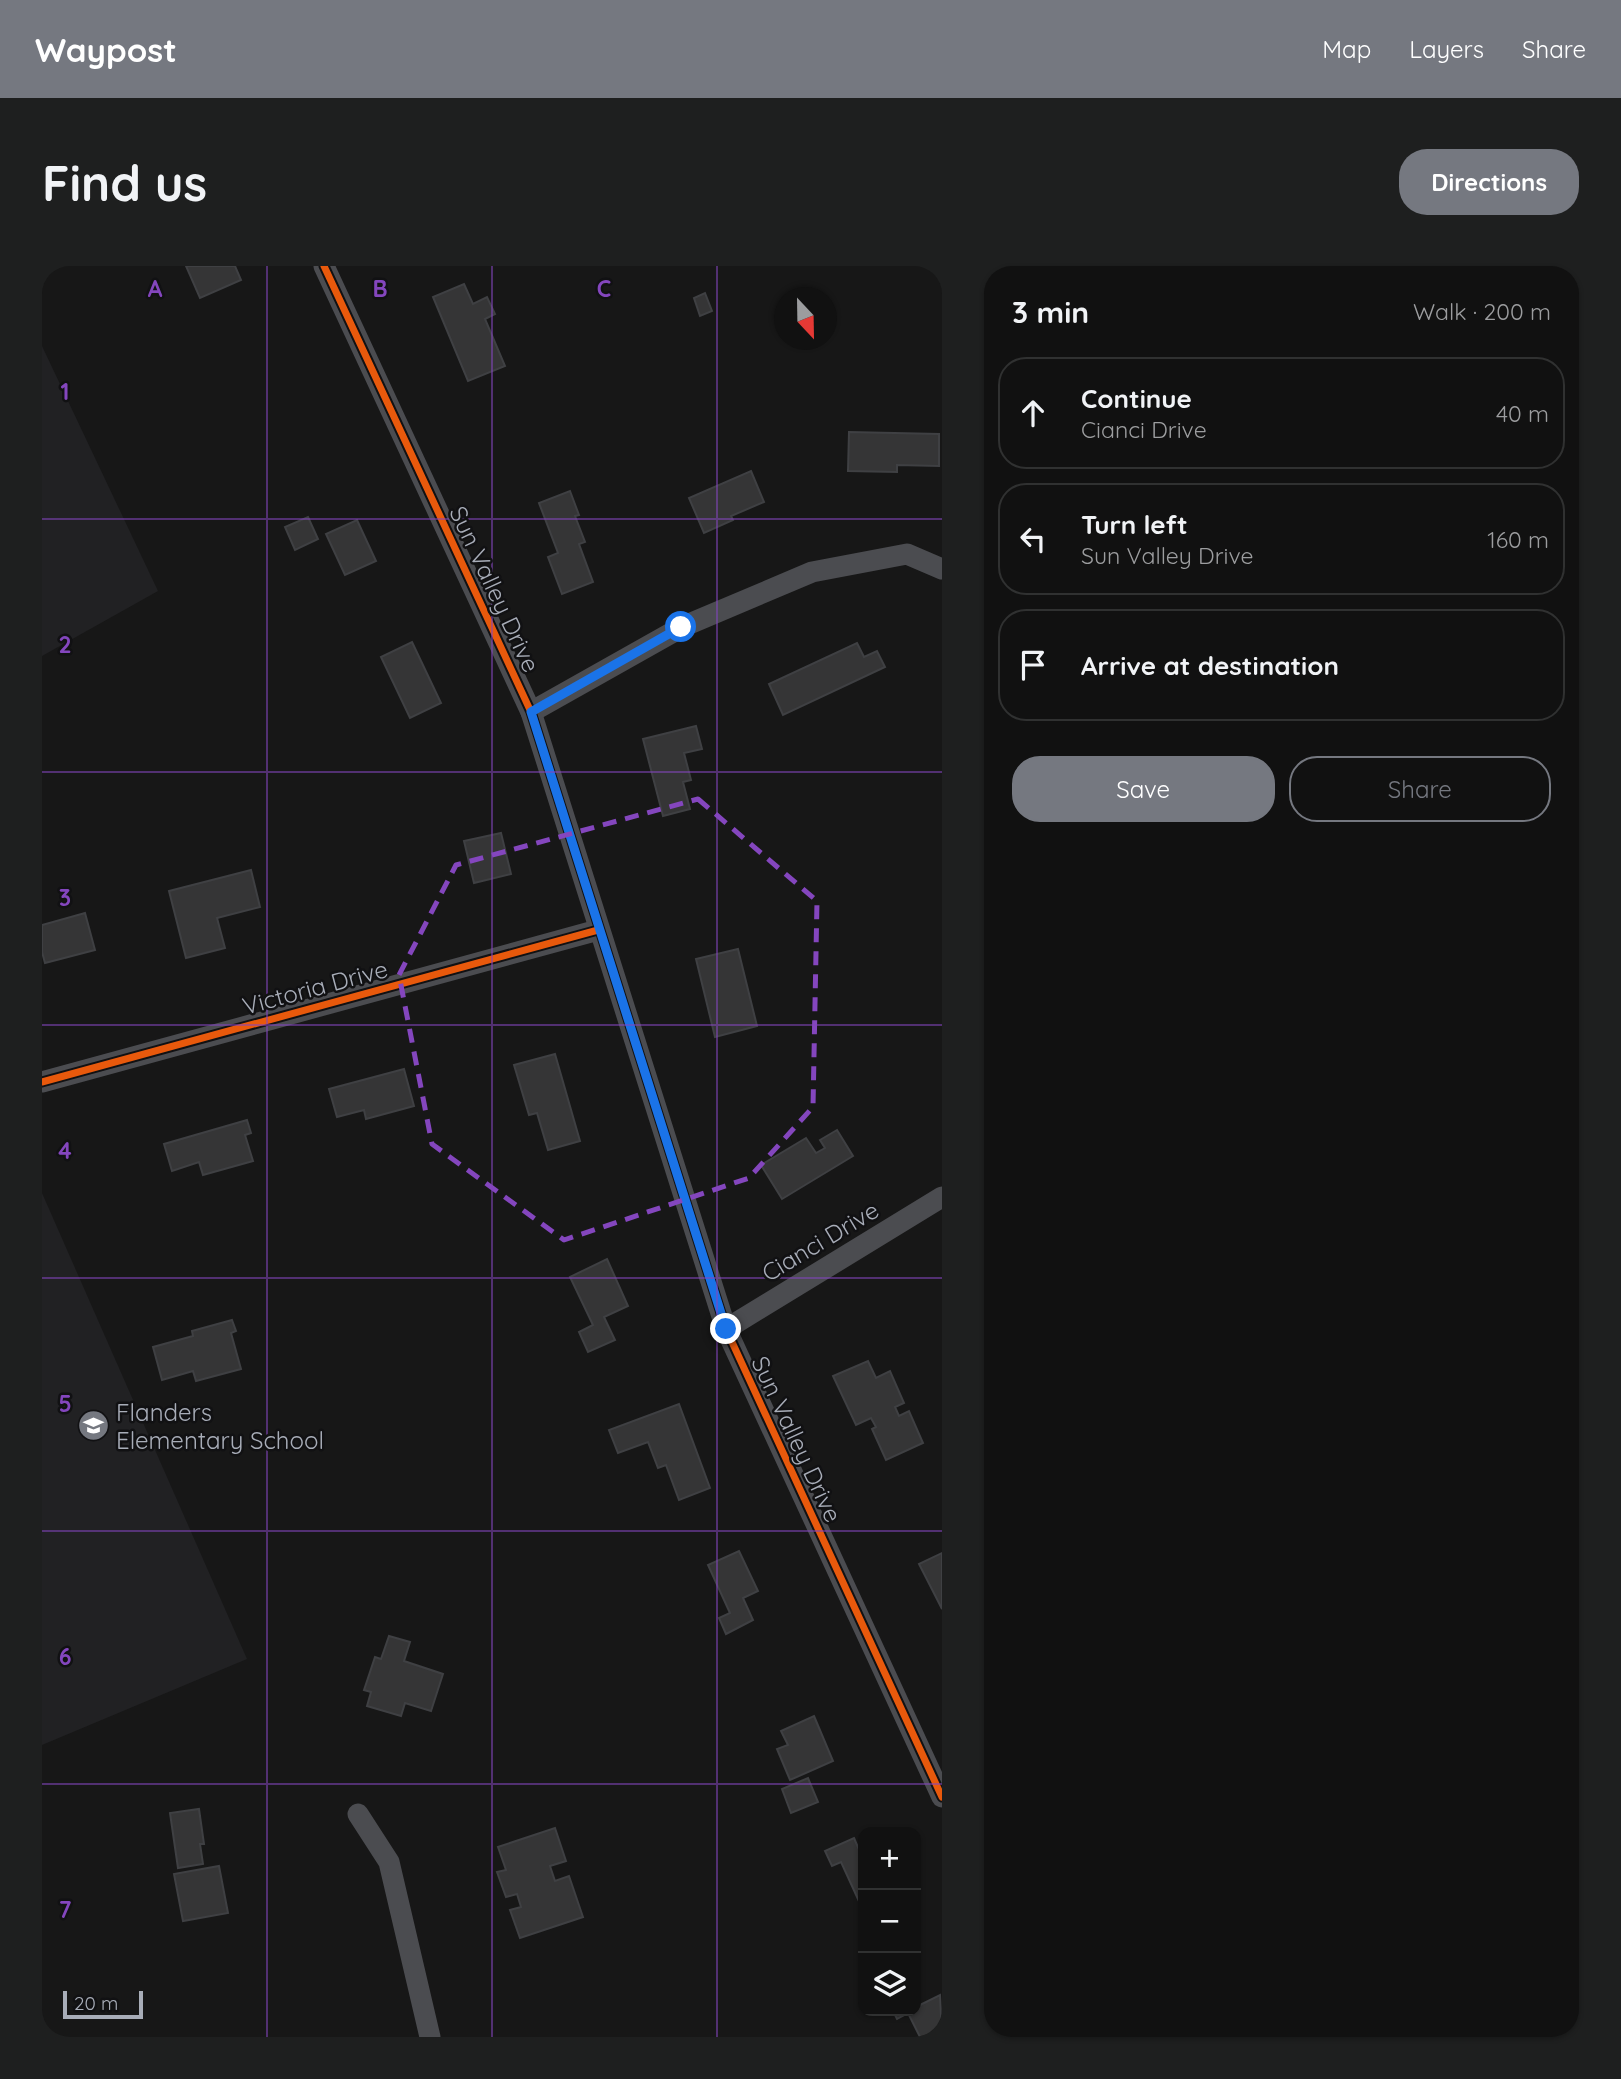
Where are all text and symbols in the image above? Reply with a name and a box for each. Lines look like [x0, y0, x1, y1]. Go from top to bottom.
text: Waypost [35, 29, 177, 70]
text: Map [1322, 34, 1371, 64]
text: Layers [1409, 34, 1484, 64]
text: Share [1522, 34, 1586, 64]
button: Directions [1399, 149, 1579, 215]
text: Find us [42, 152, 207, 213]
text: A [148, 274, 163, 303]
text: B [372, 274, 388, 303]
text: C [597, 274, 611, 303]
north arrow [774, 287, 837, 350]
text: 3 min [1012, 293, 1089, 331]
text: Walk · 200 m [1413, 297, 1551, 326]
text: 1 [61, 377, 69, 406]
text: Continue [1081, 382, 1192, 415]
icon: ahead [1014, 394, 1052, 432]
text: 40 m [1496, 399, 1549, 428]
text: Cianci Drive [1081, 415, 1207, 444]
street label: Sun Valley Drive [443, 501, 547, 677]
text: Turn left [1081, 508, 1188, 541]
icon: left [1014, 520, 1052, 558]
text: 160 m [1487, 525, 1549, 554]
text: Sun Valley Drive [1081, 541, 1253, 570]
route start [665, 611, 696, 642]
text: 2 [58, 630, 72, 659]
icon: arrive [1014, 646, 1052, 684]
text: Arrive at destination [1081, 649, 1339, 682]
button: Save [1012, 756, 1275, 822]
button: Share [1289, 756, 1551, 822]
text: 3 [59, 883, 71, 912]
street label: Victoria Drive [239, 953, 391, 1021]
text: 4 [58, 1136, 72, 1165]
street label: Cianci Drive [756, 1194, 884, 1288]
route end [710, 1313, 741, 1344]
street label: Sun Valley Drive [745, 1351, 849, 1527]
text: 5 [58, 1389, 72, 1418]
place label: Flanders Elementary School [116, 1397, 324, 1455]
school or university icon: Flanders Elementary School [76, 1409, 110, 1443]
text: 6 [59, 1642, 71, 1671]
map controls [858, 1827, 921, 2016]
button: + [858, 1827, 921, 1890]
button: − [858, 1890, 921, 1953]
text: 7 [59, 1895, 72, 1924]
button: layers [858, 1953, 921, 2016]
scale bar [63, 1988, 144, 2020]
text: 20 m [74, 1991, 118, 2015]

